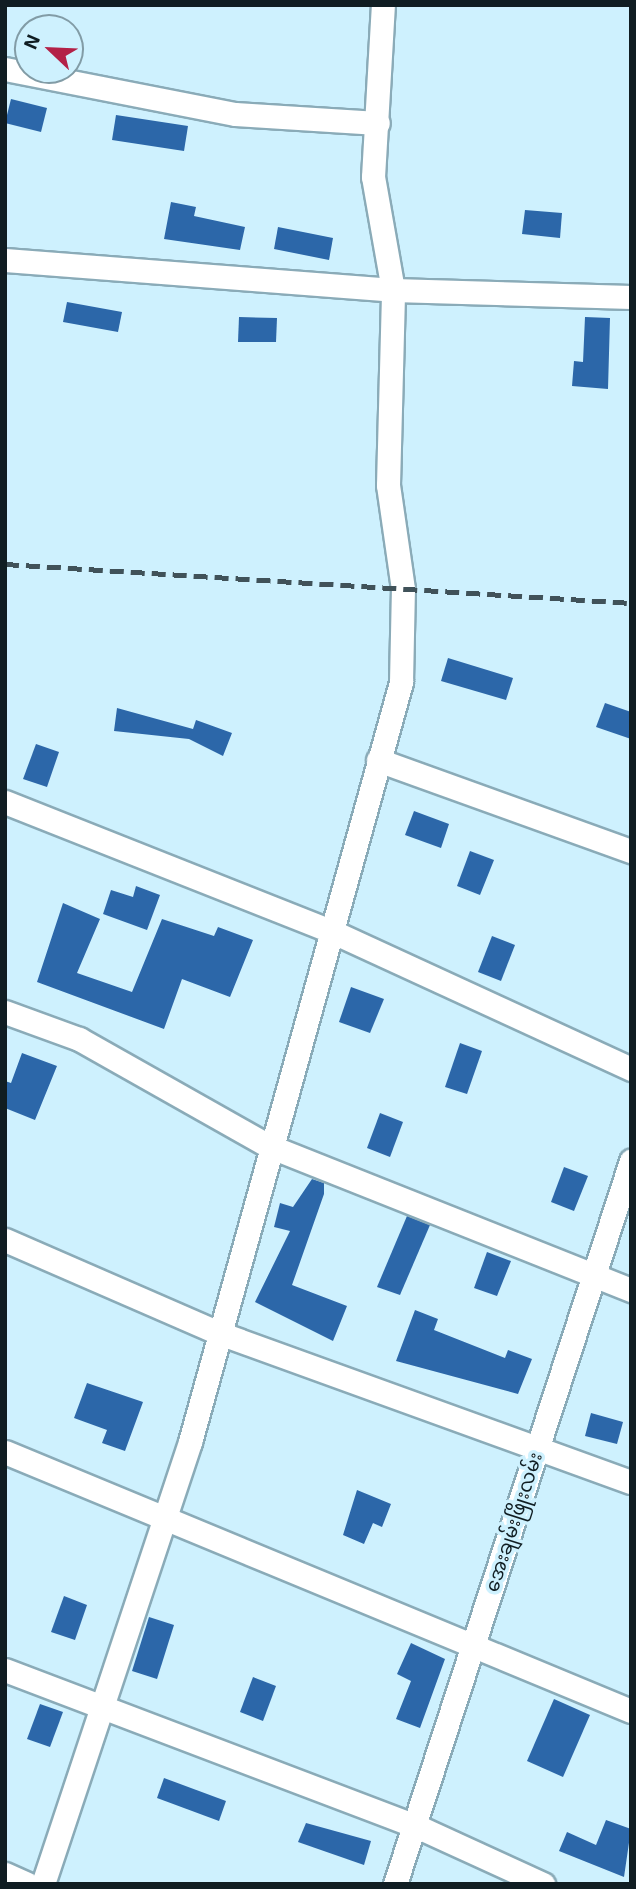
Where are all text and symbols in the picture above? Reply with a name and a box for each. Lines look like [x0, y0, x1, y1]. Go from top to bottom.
north arrow [14, 14, 84, 84]
text: N [18, 31, 44, 52]
street label: အေးချမ်းဖြိုးလမ်း [480, 1449, 546, 1595]

